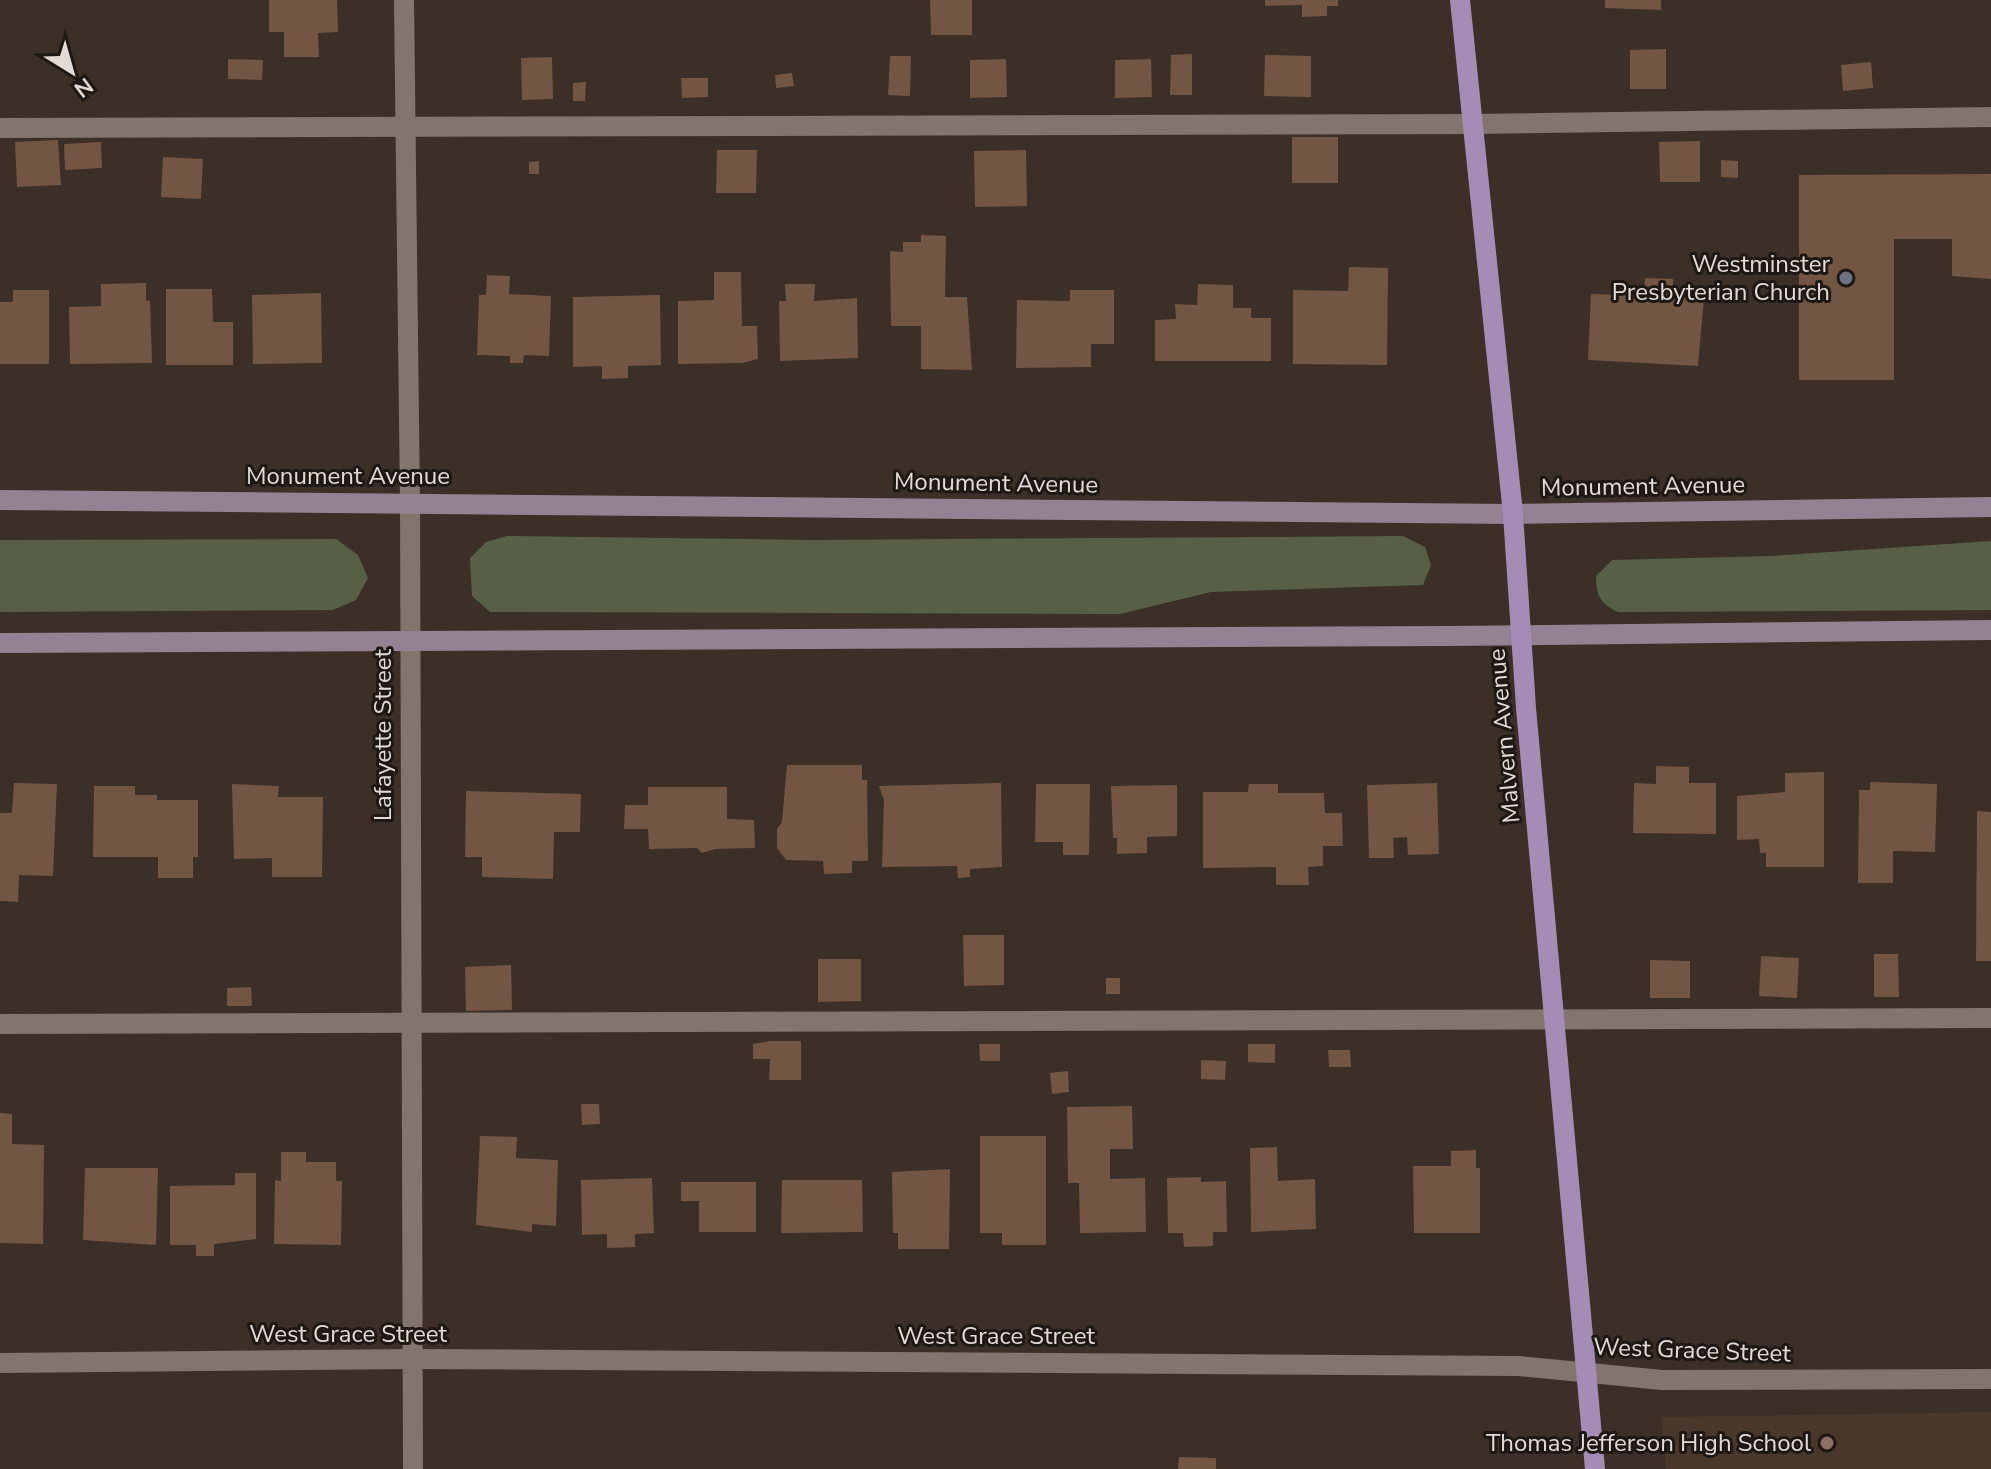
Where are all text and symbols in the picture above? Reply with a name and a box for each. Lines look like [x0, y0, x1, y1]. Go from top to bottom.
north arrow [32, 32, 112, 112]
text: N [68, 70, 99, 104]
place label: Westminster Presbyterian Church [1612, 248, 1830, 308]
marker: Westminster Presbyterian Church [1837, 269, 1855, 287]
street label: Monument Avenue [246, 460, 450, 492]
street label: Monument Avenue [894, 465, 1098, 501]
street label: Monument Avenue [1541, 468, 1745, 504]
street label: Malvern Avenue [1480, 647, 1528, 825]
street label: Lafayette Street [367, 648, 399, 821]
street label: West Grace Street [249, 1318, 447, 1350]
street label: West Grace Street [897, 1320, 1095, 1352]
street label: West Grace Street [1593, 1331, 1792, 1369]
place label: Thomas Jefferson High School [1486, 1427, 1811, 1459]
marker: Thomas Jefferson High School [1818, 1434, 1836, 1452]

